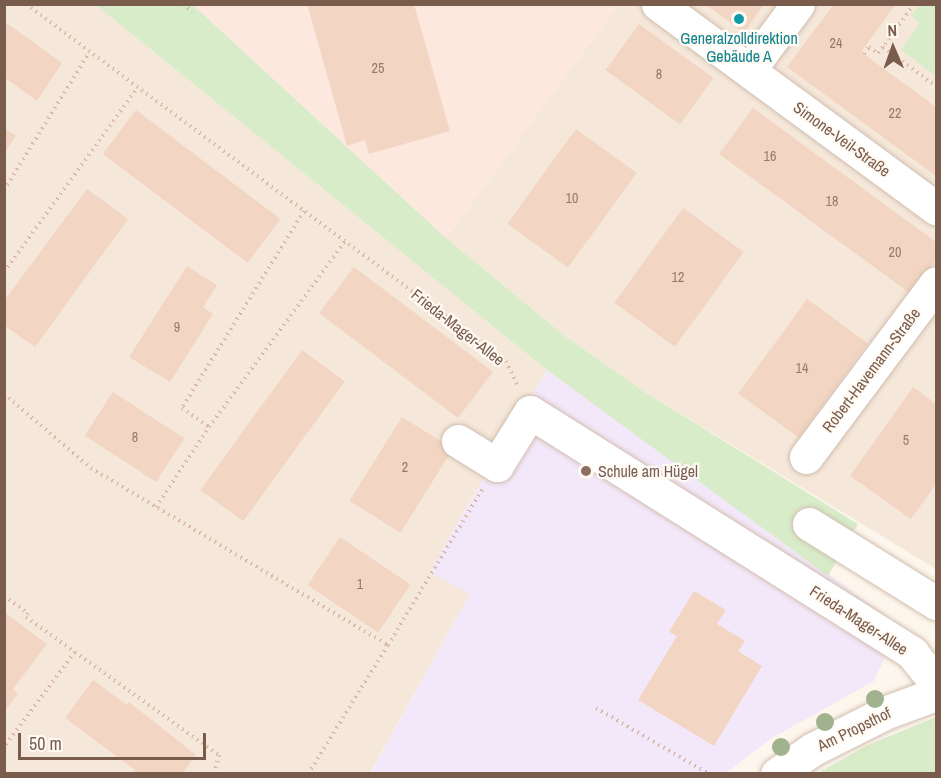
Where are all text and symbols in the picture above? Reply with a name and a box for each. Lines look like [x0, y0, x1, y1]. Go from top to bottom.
marker: Generalzolldirektion Gebäude A [732, 12, 746, 26]
north arrow [863, 18, 923, 78]
text: N [887, 19, 897, 41]
place label: Generalzolldirektion Gebäude A [680, 28, 798, 66]
house number: 24 [830, 35, 842, 51]
house number: 25 [372, 60, 384, 76]
house number: 8 [656, 66, 662, 82]
street label: Simone-Veil-Straße [790, 97, 894, 181]
house number: 22 [889, 105, 901, 121]
house number: 16 [764, 148, 776, 164]
house number: 10 [566, 190, 578, 206]
house number: 18 [826, 193, 838, 209]
house number: 20 [889, 244, 901, 260]
house number: 12 [672, 269, 684, 285]
street label: Frieda-Mager-Allee [408, 285, 508, 369]
street label: Robert-Havemann-Straße [818, 304, 924, 436]
house number: 9 [174, 319, 180, 335]
house number: 14 [796, 360, 808, 376]
house number: 8 [132, 429, 138, 445]
house number: 5 [903, 432, 909, 448]
house number: 2 [402, 459, 408, 475]
place label: Schule am Hügel [598, 461, 698, 481]
marker: Schule am Hügel [579, 464, 593, 478]
house number: 1 [357, 576, 363, 592]
street label: Frieda-Mager-Allee [806, 581, 912, 659]
street label: Am Propsthof [814, 703, 894, 755]
scale bar [21, 721, 208, 759]
text: 50 m [29, 731, 62, 756]

